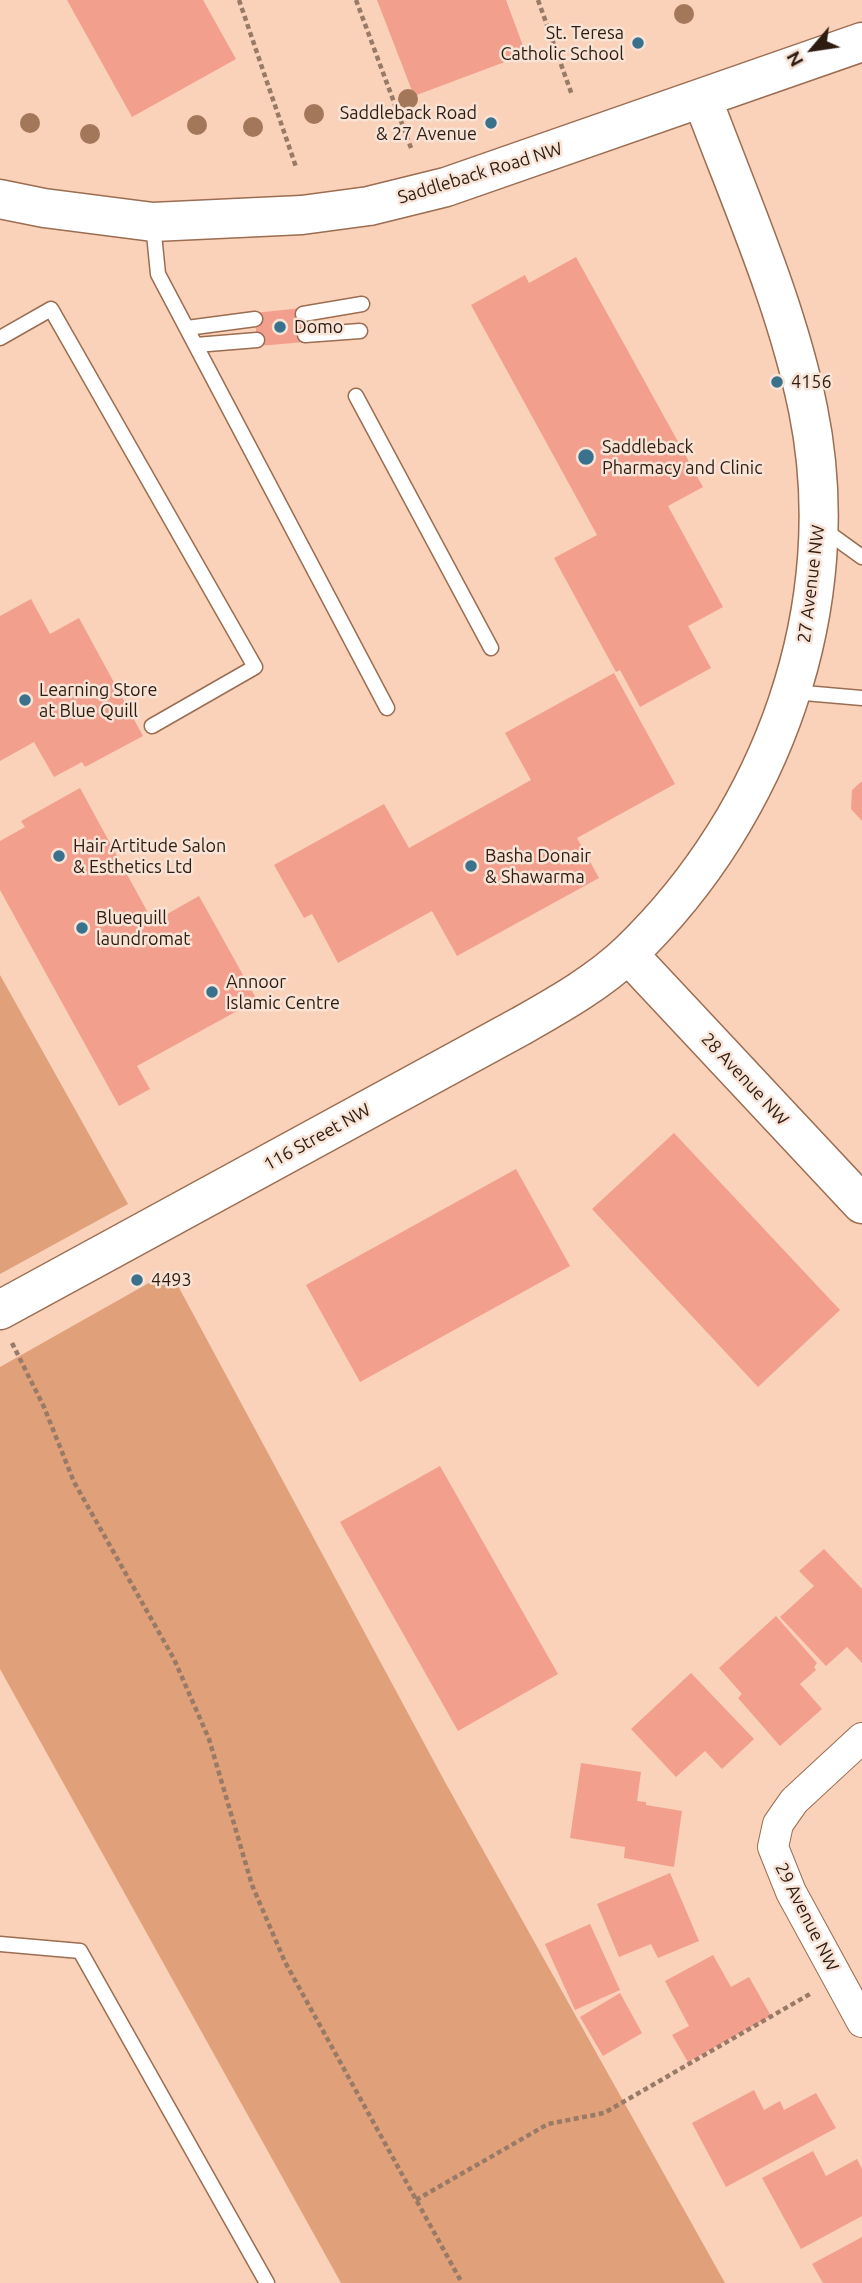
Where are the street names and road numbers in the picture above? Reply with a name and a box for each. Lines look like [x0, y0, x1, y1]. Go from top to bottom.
street label: Saddleback Road NW [395, 138, 565, 208]
street label: 27 Avenue NW [793, 524, 829, 644]
street label: 28 Avenue NW [697, 1028, 793, 1130]
street label: 116 Street NW [260, 1099, 374, 1175]
street label: 29 Avenue NW [770, 1859, 844, 1975]

